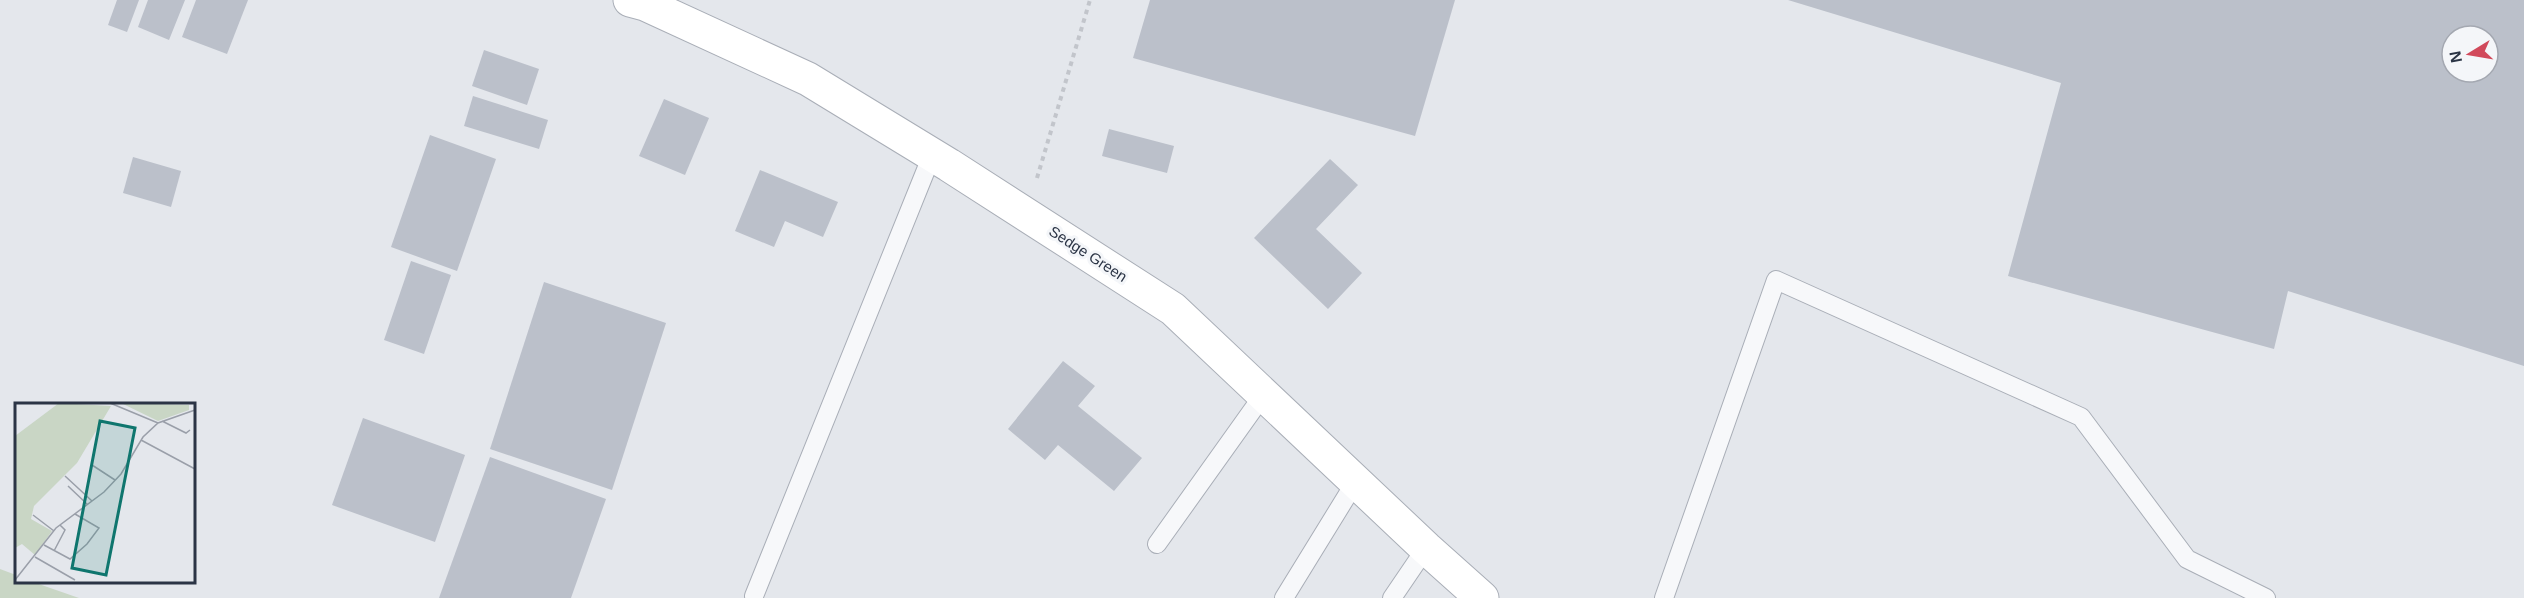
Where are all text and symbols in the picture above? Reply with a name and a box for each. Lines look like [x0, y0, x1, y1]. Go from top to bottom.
north arrow [2440, 24, 2500, 84]
text: N [2446, 49, 2465, 64]
street label: Sedge Green [1046, 222, 1130, 285]
inset map [15, 403, 195, 583]

